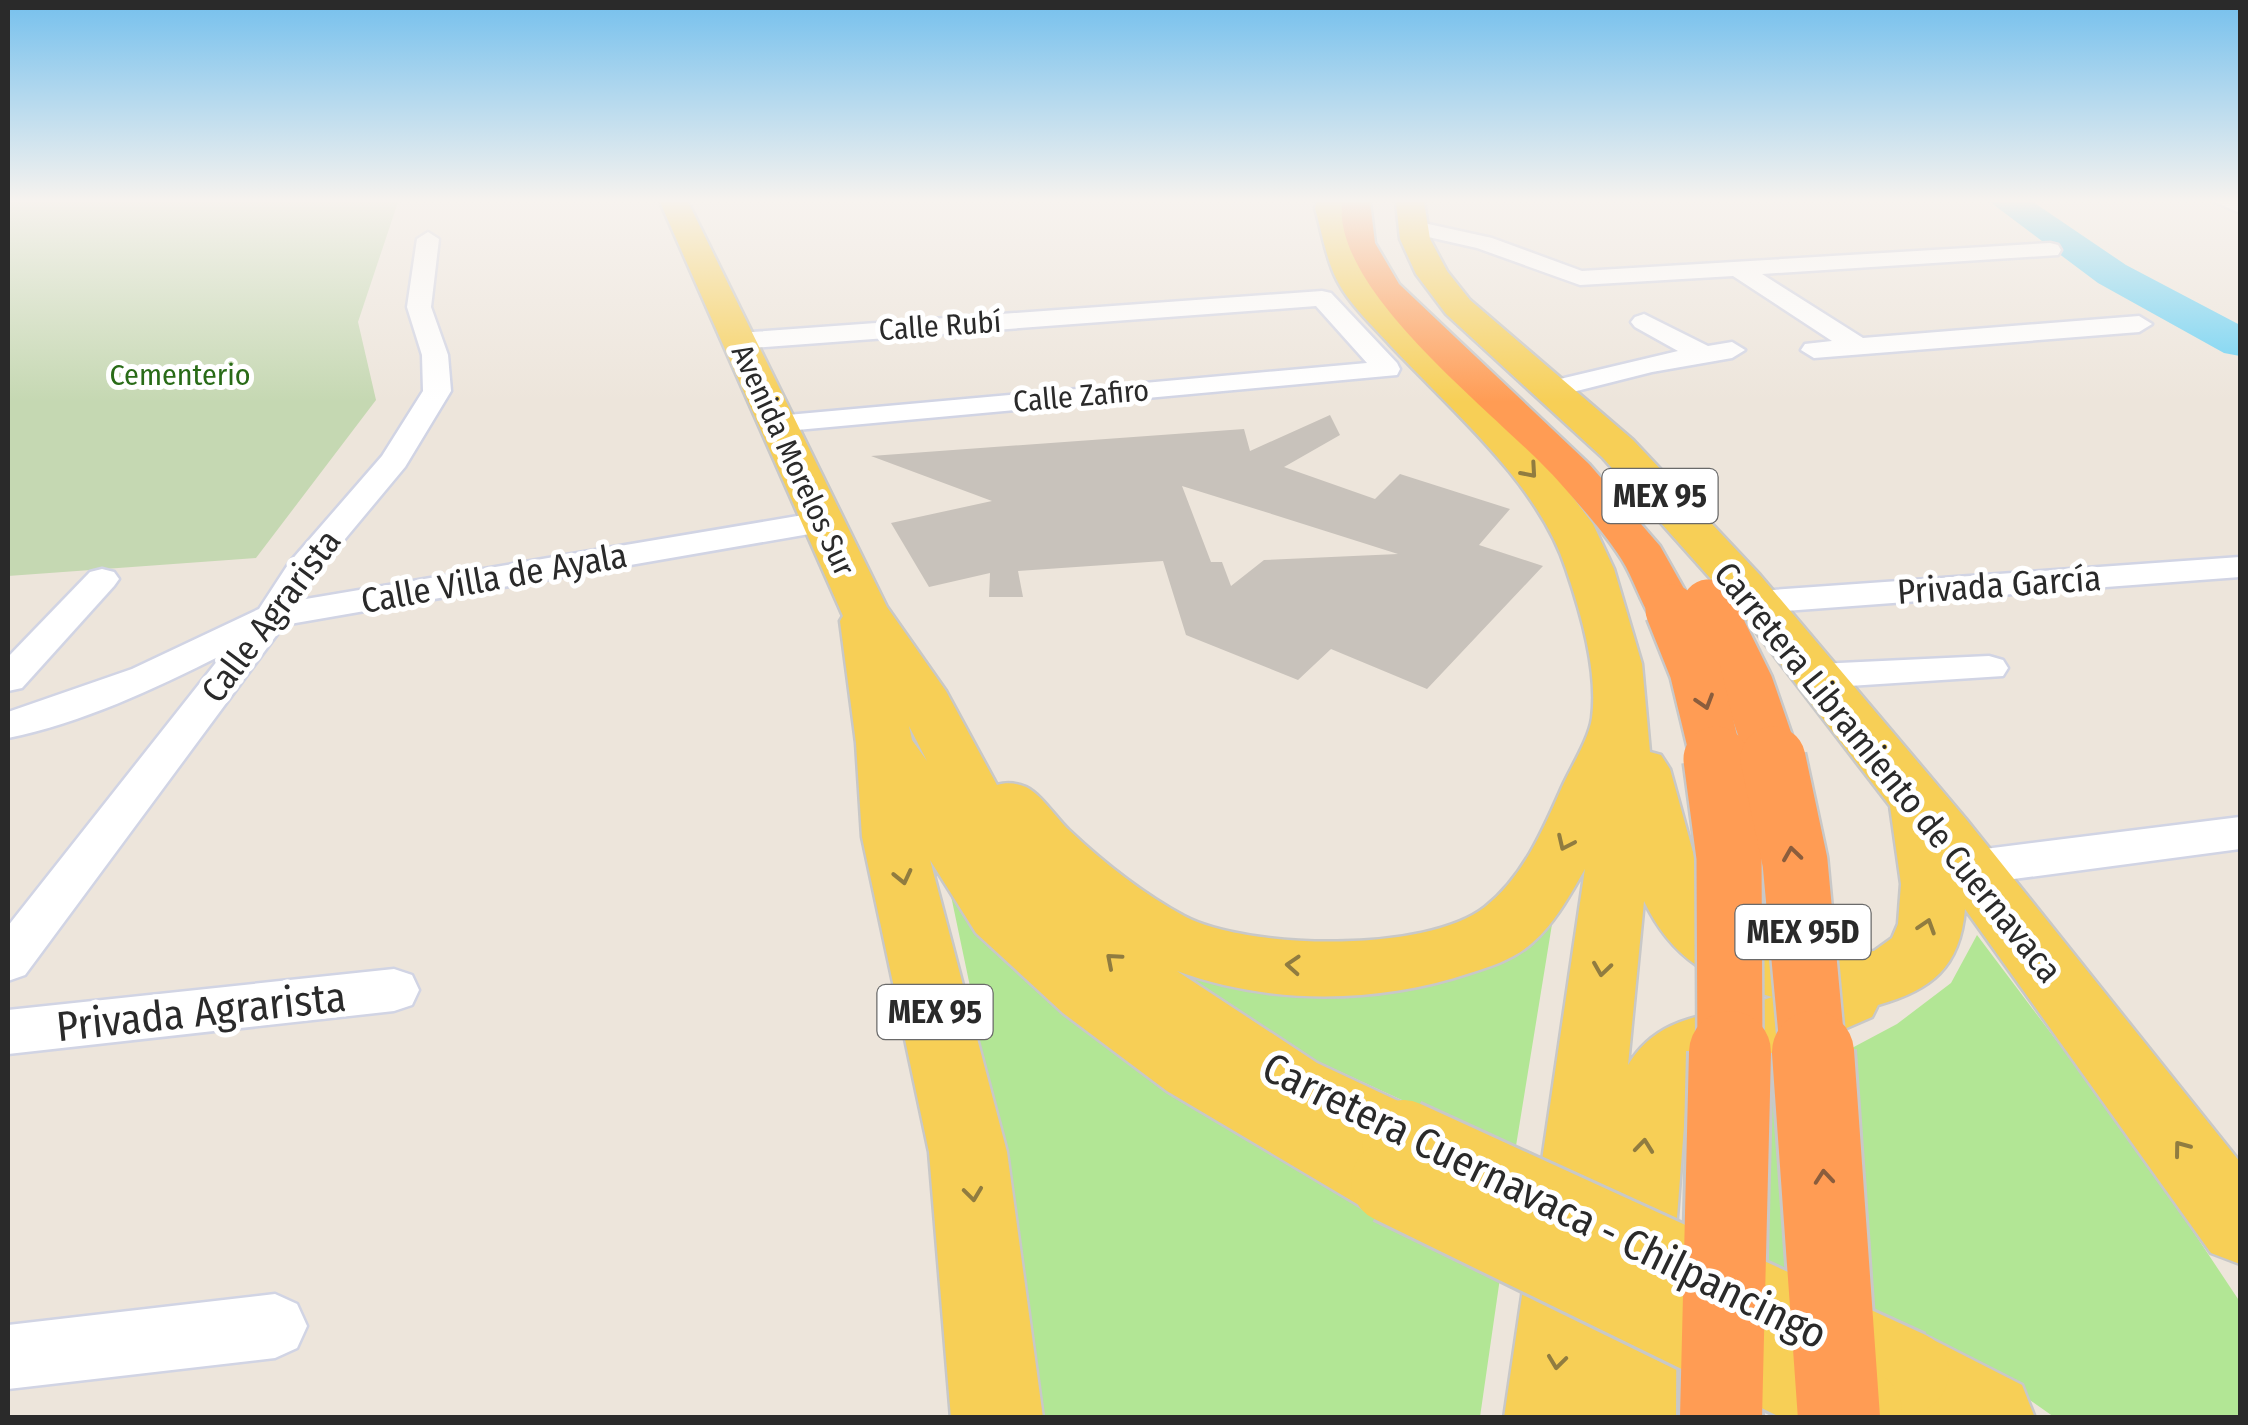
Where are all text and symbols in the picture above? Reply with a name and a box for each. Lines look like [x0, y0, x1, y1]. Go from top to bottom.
street label: Calle Rubí [878, 304, 1002, 348]
street label: Avenida Morelos Sur [724, 339, 863, 582]
park label: Cementerio [109, 357, 251, 393]
street label: Calle Zafiro [1011, 372, 1151, 420]
one-way arrow [1518, 459, 1536, 478]
road number: MEX 95 [1602, 469, 1718, 523]
street label: Calle Agrarista [192, 521, 350, 711]
street label: Calle Villa de Ayala [358, 534, 630, 622]
street label: Carretera Libramiento de Cuernavaca [1705, 553, 2071, 991]
street label: Privada García [1896, 557, 2102, 613]
one-way arrow [1693, 692, 1714, 709]
one-way arrow [1557, 833, 1577, 851]
one-way arrow [1783, 846, 1804, 862]
one-way arrow [891, 868, 912, 885]
road number: MEX 95D [1736, 905, 1870, 959]
one-way arrow [1916, 918, 1936, 935]
one-way arrow [1107, 954, 1125, 972]
one-way arrow [1284, 955, 1300, 976]
one-way arrow [1593, 961, 1614, 978]
street label: Privada Agrarista [54, 972, 348, 1052]
road number: MEX 95 [878, 985, 992, 1039]
street label: Carretera Cuernavaca - Chilpancingo [1254, 1042, 1835, 1360]
one-way arrow [1633, 1137, 1654, 1153]
one-way arrow [2176, 1141, 2193, 1159]
one-way arrow [1813, 1169, 1835, 1185]
one-way arrow [962, 1187, 983, 1203]
one-way arrow [1547, 1354, 1568, 1370]

